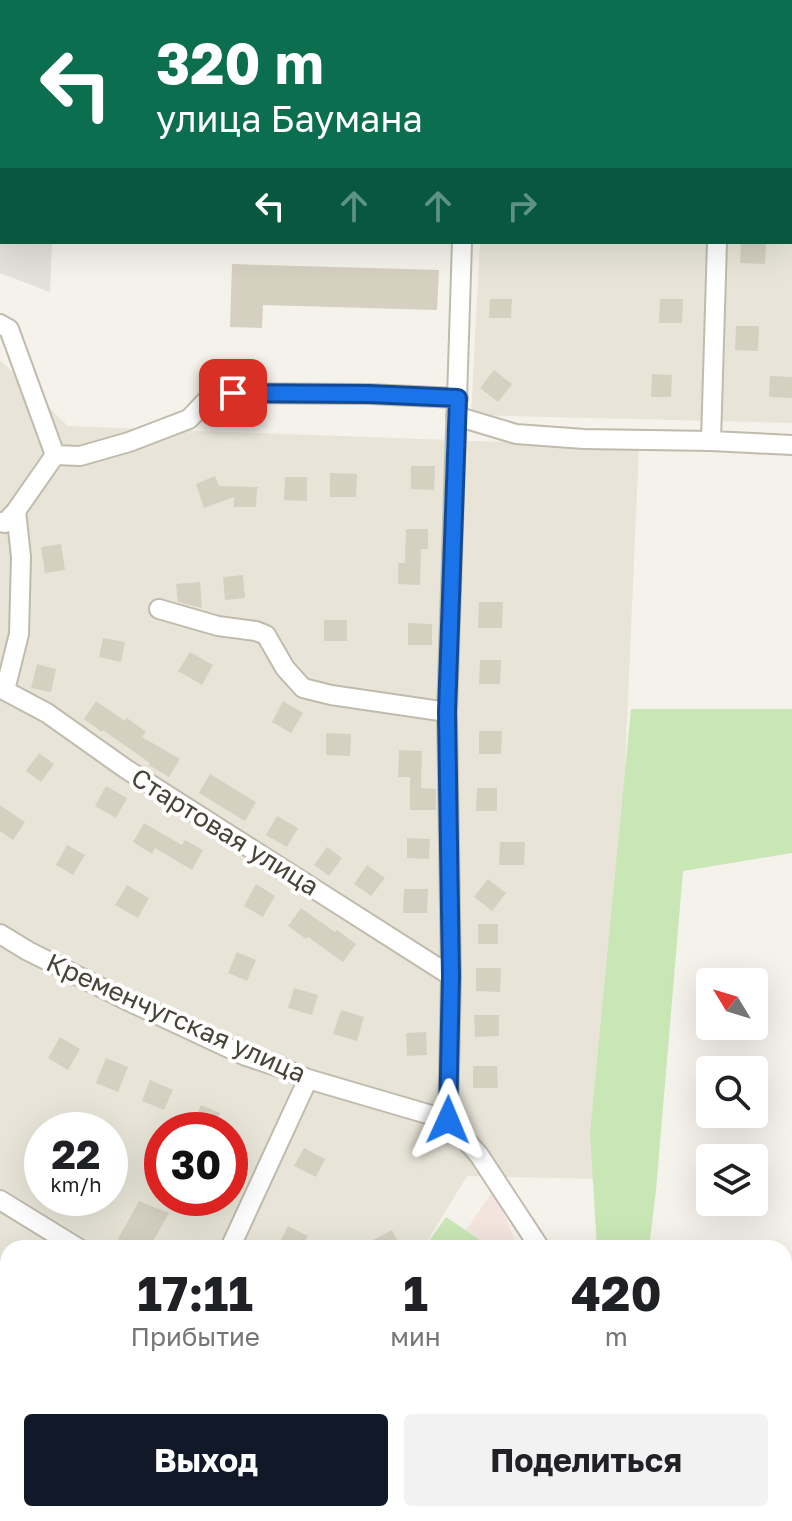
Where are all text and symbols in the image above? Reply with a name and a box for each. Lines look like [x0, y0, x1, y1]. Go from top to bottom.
text: 320 m [156, 29, 324, 96]
icon: left [24, 32, 128, 136]
text: улица Баумана [156, 97, 423, 140]
icon: left [248, 184, 292, 228]
icon: ahead [332, 184, 376, 228]
icon: ahead [416, 184, 460, 228]
icon: right [500, 184, 544, 228]
pin [199, 359, 267, 427]
icon: arrive [211, 371, 255, 415]
street label: Стартовая улица [126, 761, 325, 902]
street label: Кременчугская улица [42, 946, 311, 1089]
north arrow [696, 968, 768, 1040]
map controls [696, 968, 768, 1216]
button: search [696, 1056, 768, 1128]
position arrow [406, 1078, 490, 1162]
speed limit sign: 30 [144, 1112, 248, 1216]
text: 22 [52, 1130, 100, 1178]
button: layers [696, 1144, 768, 1216]
text: km/h [51, 1172, 101, 1196]
text: 17:11 [137, 1264, 253, 1322]
text: 1 [403, 1264, 428, 1322]
text: 420 [571, 1264, 662, 1322]
text: Прибытие [130, 1321, 260, 1352]
text: мин [390, 1321, 441, 1352]
text: m [605, 1321, 628, 1352]
button: Выход [24, 1414, 388, 1506]
button: Поделиться [404, 1414, 768, 1506]

